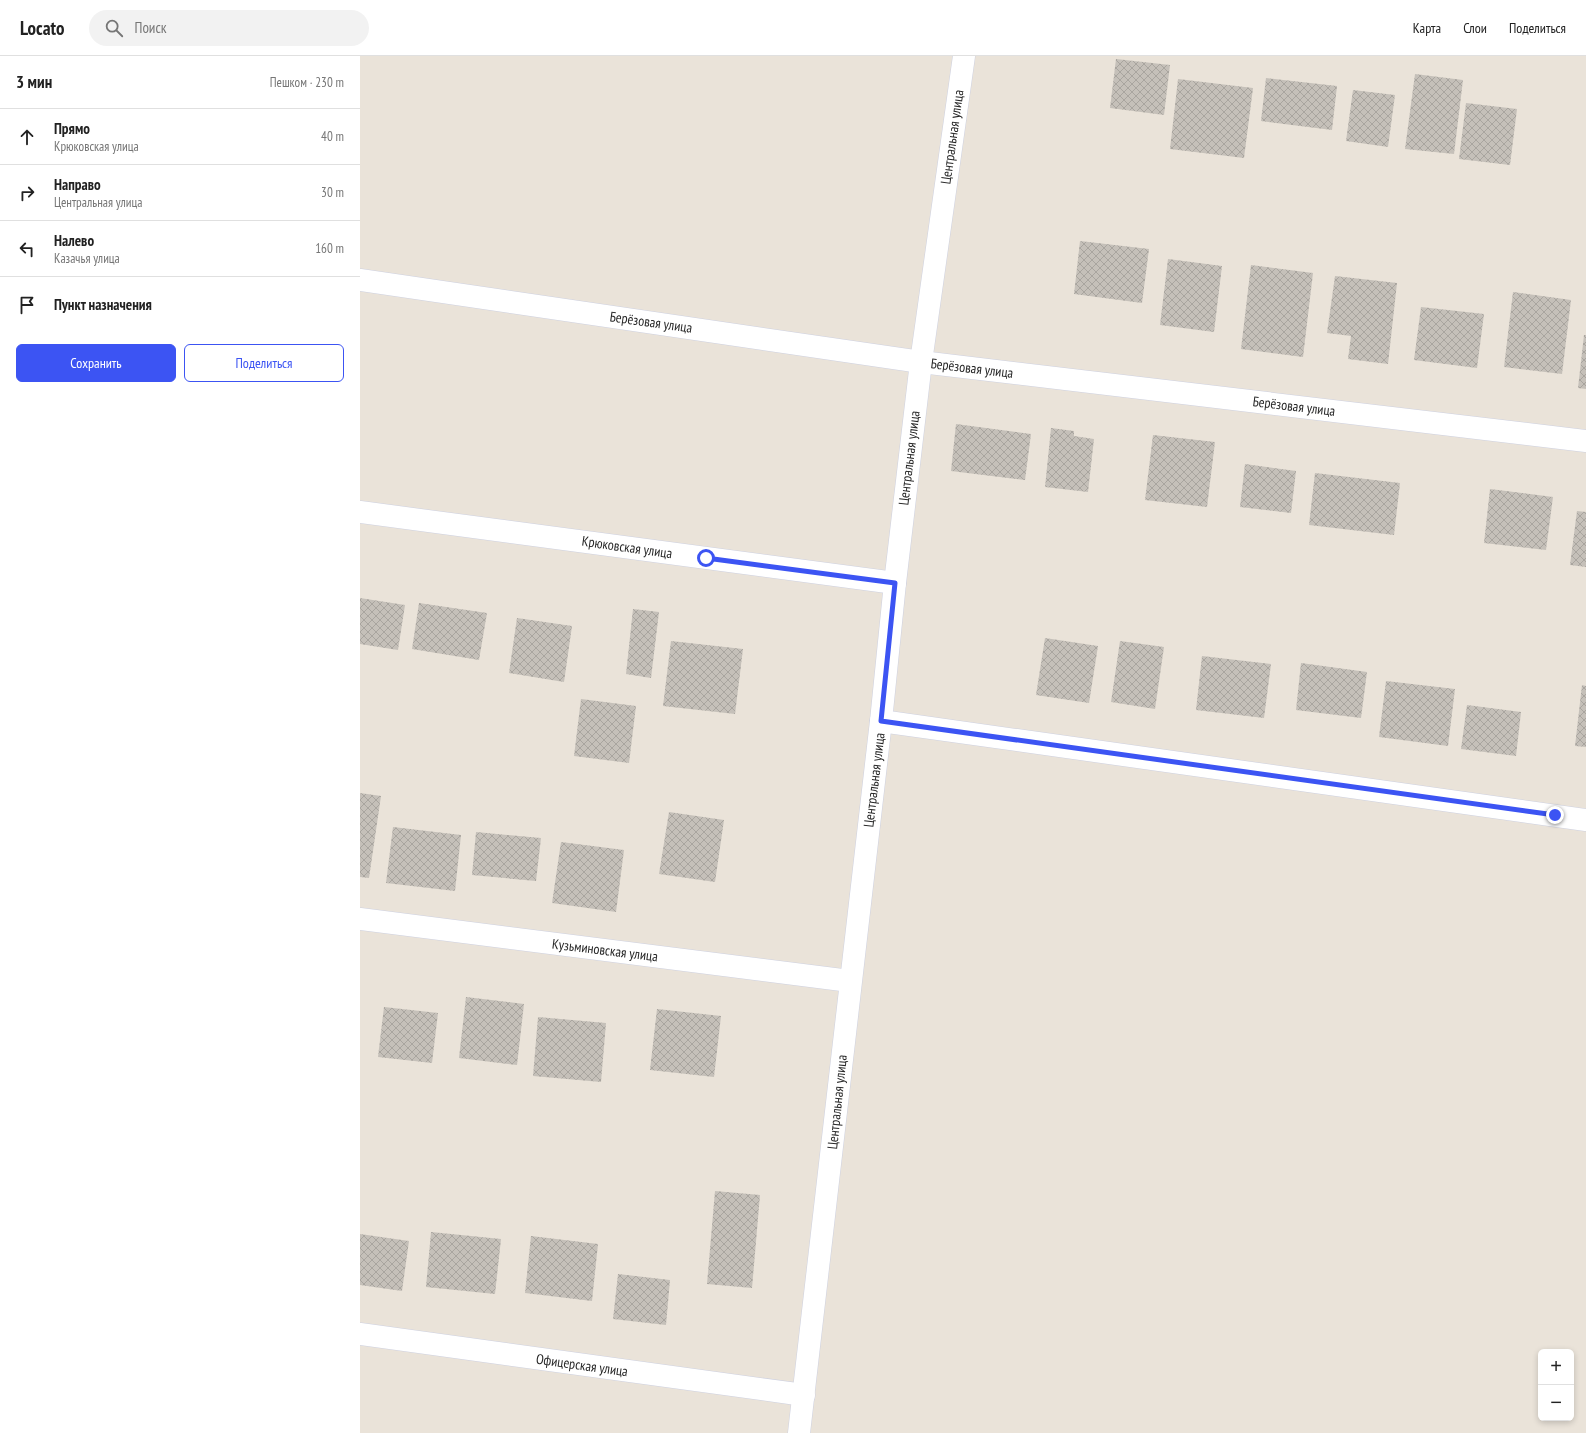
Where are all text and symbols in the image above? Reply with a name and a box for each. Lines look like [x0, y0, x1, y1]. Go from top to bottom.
search box [89, 10, 369, 46]
text: Locato [20, 16, 65, 40]
icon: search [103, 17, 125, 39]
text: Поиск [135, 18, 167, 37]
text: Карта [1413, 19, 1441, 37]
text: Слои [1463, 19, 1487, 37]
text: Поделиться [1509, 19, 1566, 37]
text: 3 мин [16, 71, 52, 93]
text: Пешком · 230 m [270, 74, 344, 91]
street label: Центральная улица [936, 89, 968, 185]
text: Прямо [54, 119, 90, 138]
icon: ahead [16, 126, 38, 148]
text: 40 m [321, 128, 344, 145]
text: Крюковская улица [54, 138, 139, 155]
text: Направо [54, 175, 101, 194]
icon: right [16, 182, 38, 204]
text: 30 m [321, 184, 344, 201]
text: Центральная улица [54, 194, 142, 211]
text: Налево [54, 231, 94, 250]
icon: left [16, 238, 38, 260]
text: 160 m [315, 240, 344, 257]
text: Казачья улица [54, 250, 120, 267]
icon: arrive [16, 294, 38, 316]
text: Пункт назначения [54, 295, 152, 314]
street label: Берёзовая улица [609, 307, 693, 337]
button: Сохранить [16, 344, 176, 382]
button: Поделиться [184, 344, 344, 382]
street label: Берёзовая улица [930, 354, 1014, 382]
street label: Берёзовая улица [1252, 392, 1336, 420]
street label: Центральная улица [894, 410, 924, 506]
street label: Крюковская улица [581, 532, 673, 562]
route start [697, 549, 715, 567]
street label: Центральная улица [859, 732, 889, 828]
route end [1546, 806, 1564, 824]
street label: Кузьминовская улица [551, 935, 659, 965]
street label: Центральная улица [823, 1054, 851, 1150]
map controls [1538, 1349, 1574, 1421]
button: + [1538, 1349, 1574, 1385]
street label: Офицерская улица [535, 1350, 629, 1380]
button: − [1538, 1385, 1574, 1421]

